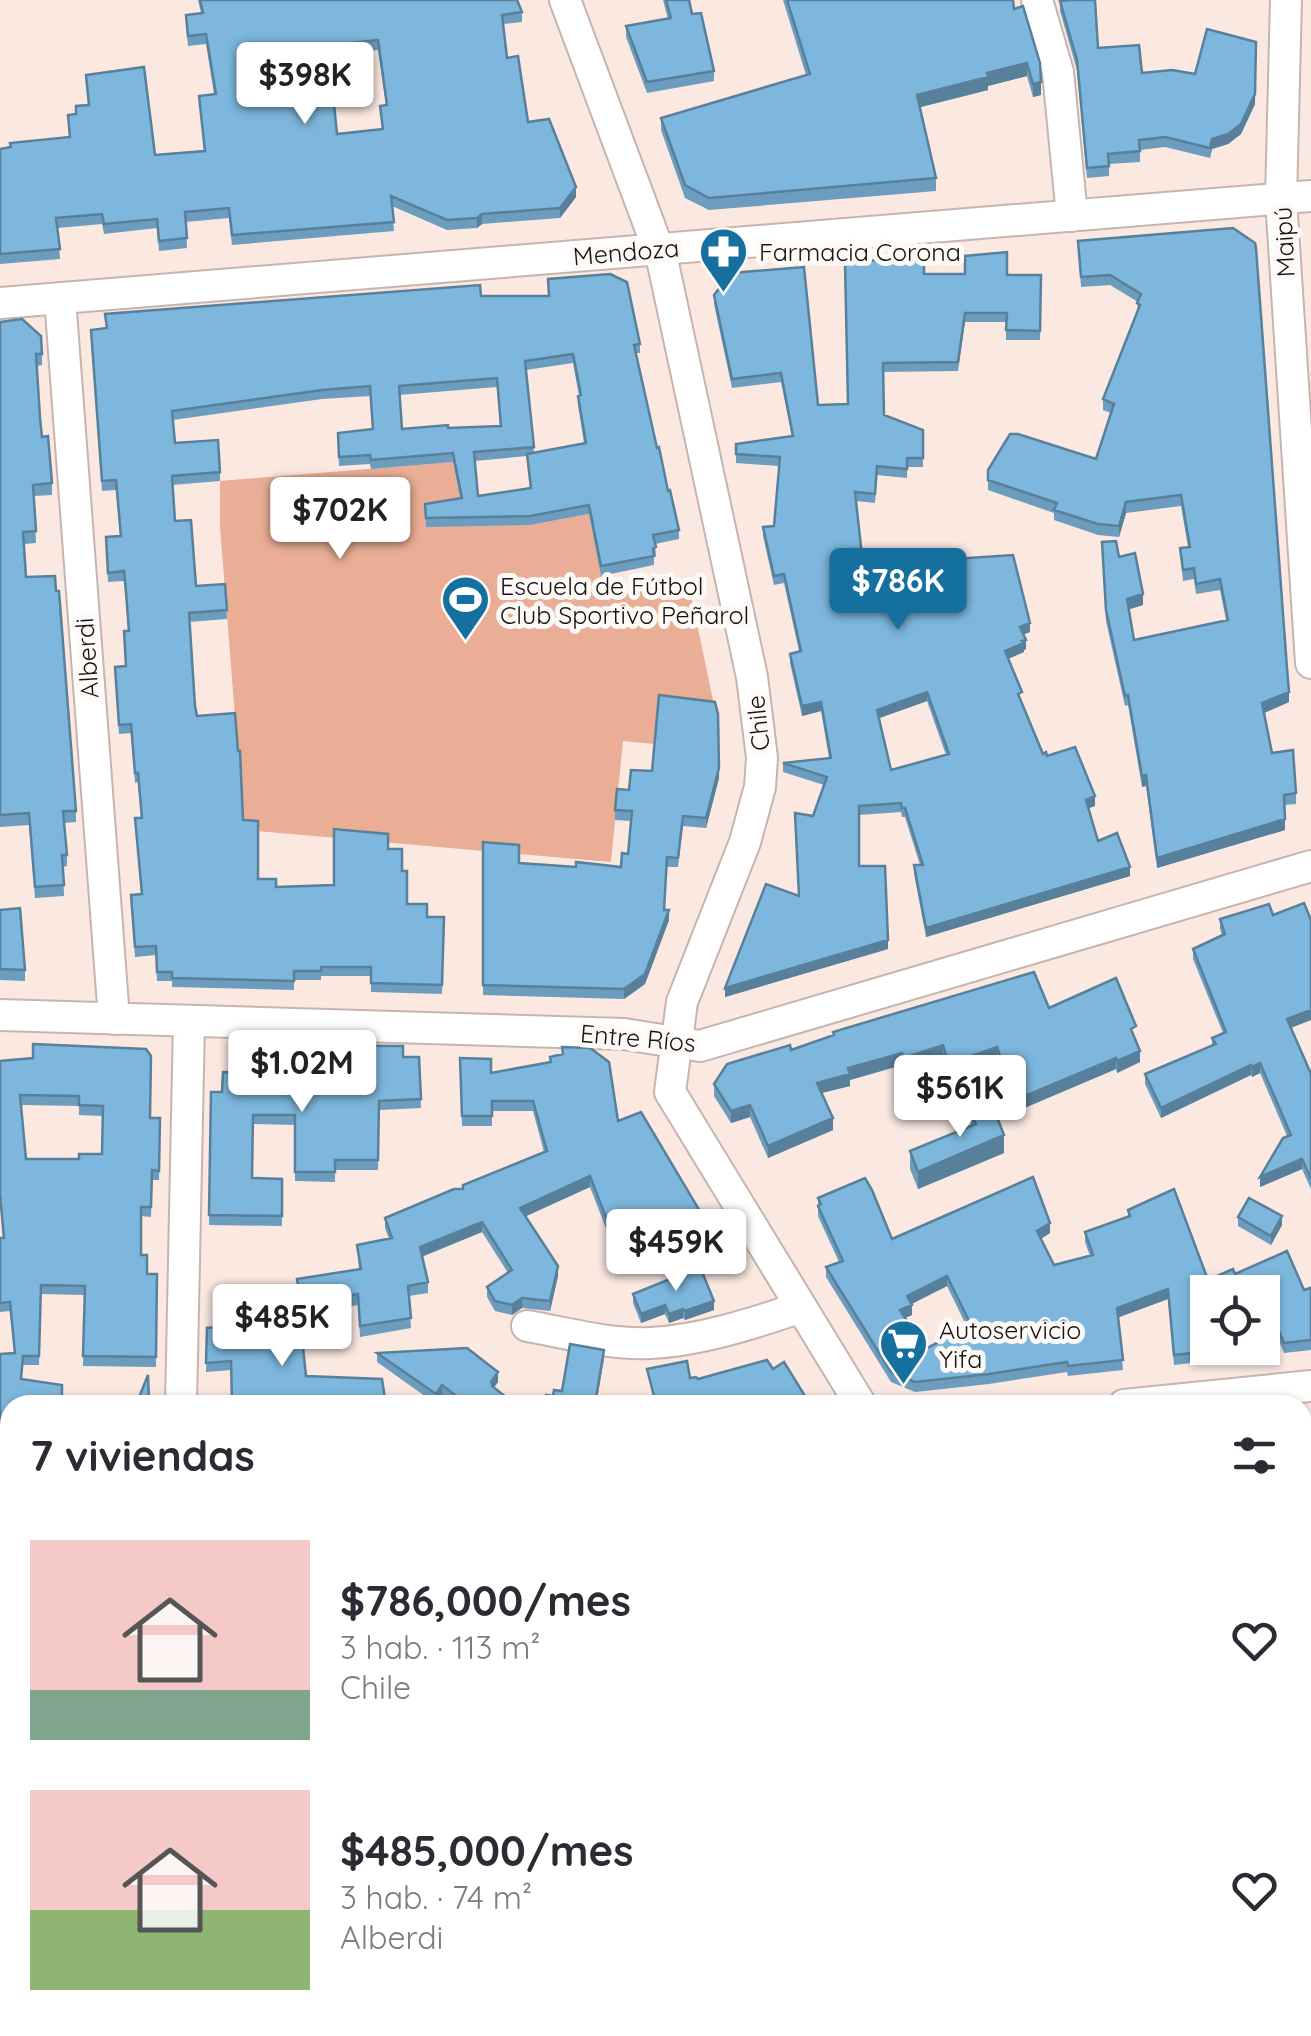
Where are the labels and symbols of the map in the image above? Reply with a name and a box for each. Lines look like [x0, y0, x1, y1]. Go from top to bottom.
pin: $398K [235, 42, 375, 127]
street label: Maipú [1266, 206, 1301, 278]
pharmacy icon: Farmacia Corona [698, 226, 750, 294]
street label: Mendoza [572, 231, 680, 272]
place label: Farmacia Corona [759, 236, 961, 267]
pin: $702K [270, 477, 410, 562]
pin: $786K [828, 548, 968, 633]
place label: Escuela de Fútbol Club Sportivo Peñarol [500, 570, 749, 630]
sports icon: Escuela de Fútbol Club Sportivo Peñarol [439, 574, 491, 642]
street label: Alberdi [68, 617, 105, 699]
street label: Chile [739, 694, 776, 752]
street label: Entre Ríos [579, 1017, 697, 1058]
pin: $1.02M [221, 1030, 383, 1115]
pin: $561K [890, 1055, 1030, 1140]
pin: $459K [606, 1209, 746, 1294]
pin: $485K [212, 1284, 352, 1369]
place label: Autoservicio Yifa [939, 1314, 1081, 1374]
supermarket icon: Autoservicio Yifa [878, 1318, 930, 1386]

